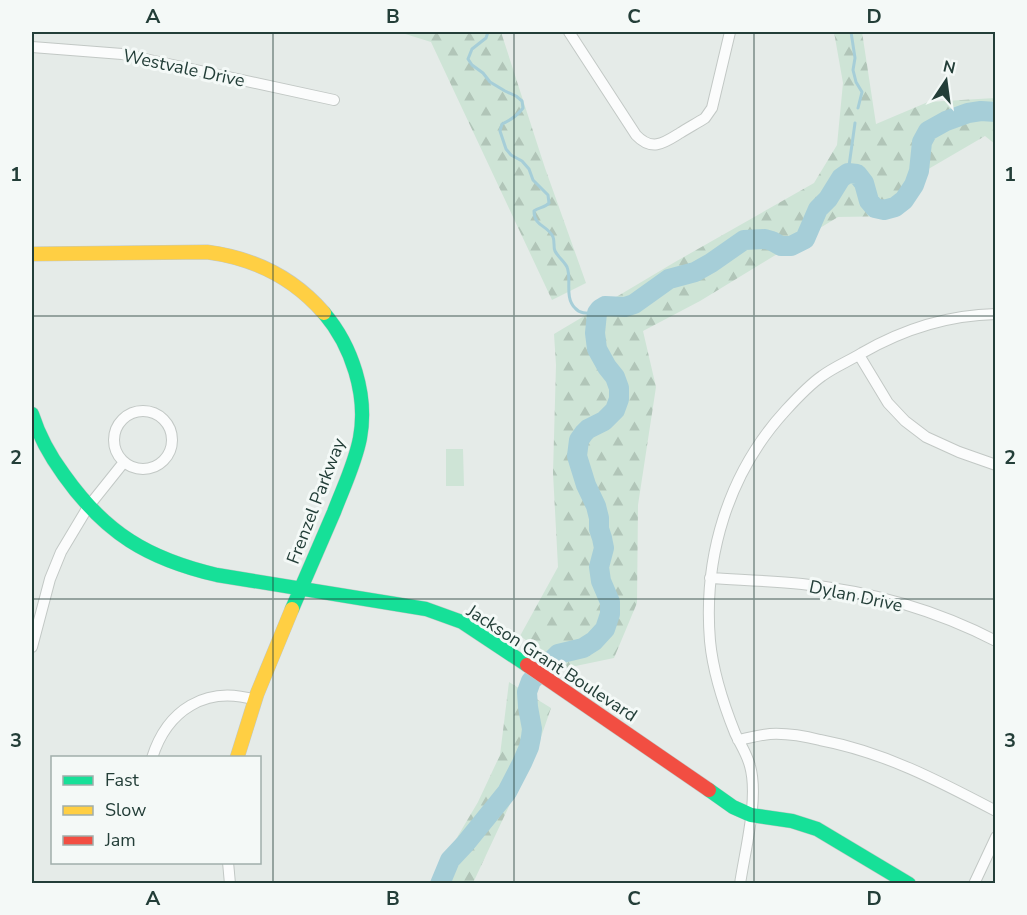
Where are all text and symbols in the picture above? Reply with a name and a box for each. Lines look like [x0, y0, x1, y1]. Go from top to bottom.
text: A [146, 3, 161, 30]
text: B [386, 3, 400, 30]
text: C [627, 3, 641, 30]
text: D [866, 3, 882, 30]
street label: Westvale Drive [121, 43, 247, 93]
north arrow [916, 51, 976, 111]
text: N [941, 55, 957, 79]
text: 1 [10, 161, 22, 188]
text: 1 [1004, 161, 1016, 188]
street label: Frenzel Parkway [281, 434, 351, 567]
text: 2 [10, 444, 22, 471]
text: 2 [1004, 444, 1016, 471]
street label: Dylan Drive [807, 574, 905, 618]
street label: Jackson Grant Boulevard [461, 598, 642, 727]
text: 3 [10, 727, 22, 754]
text: 3 [1004, 727, 1016, 754]
legend [51, 756, 261, 864]
text: Fast [105, 768, 140, 792]
text: Slow [105, 798, 146, 822]
text: Jam [104, 828, 136, 852]
text: A [146, 885, 161, 912]
text: B [386, 885, 400, 912]
text: C [627, 885, 641, 912]
text: D [866, 885, 882, 912]

